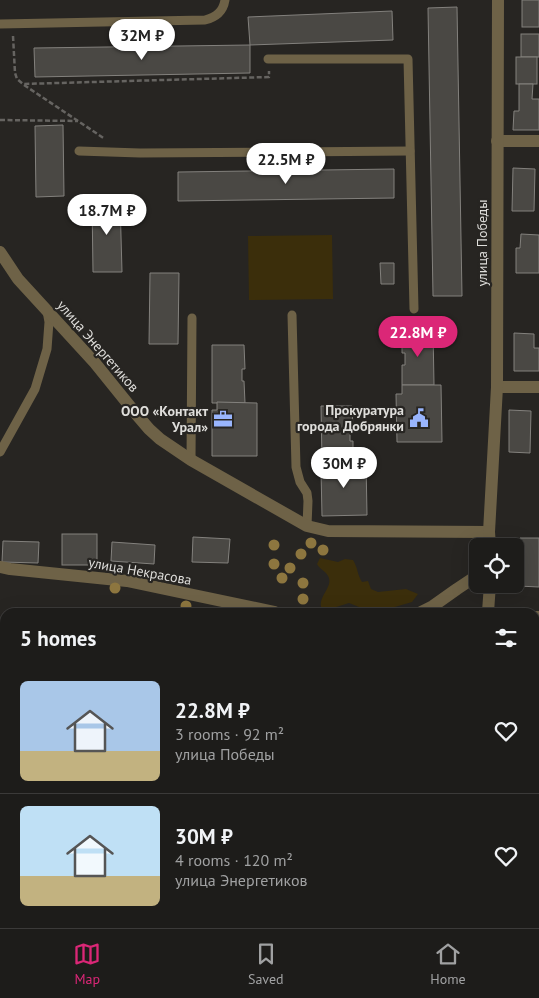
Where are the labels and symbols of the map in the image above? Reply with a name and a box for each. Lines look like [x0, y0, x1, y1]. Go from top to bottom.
pin: 32M ₽ [107, 18, 177, 61]
pin: 22.5M ₽ [240, 142, 332, 185]
pin: 18.7M ₽ [61, 194, 153, 236]
street label: улица Победы [473, 199, 491, 287]
street label: улица Энергетиков [53, 296, 143, 396]
pin: 22.8M ₽ [372, 316, 464, 358]
place label: Прокуратура города Добрянки [297, 401, 404, 435]
place label: ООО «Контакт Урал» [121, 402, 208, 436]
public building icon: Прокуратура города Добрянки [408, 407, 430, 429]
office icon: ООО «Контакт Урал» [212, 408, 234, 430]
pin: 30M ₽ [309, 446, 379, 489]
street label: улица Некрасова [87, 553, 193, 589]

